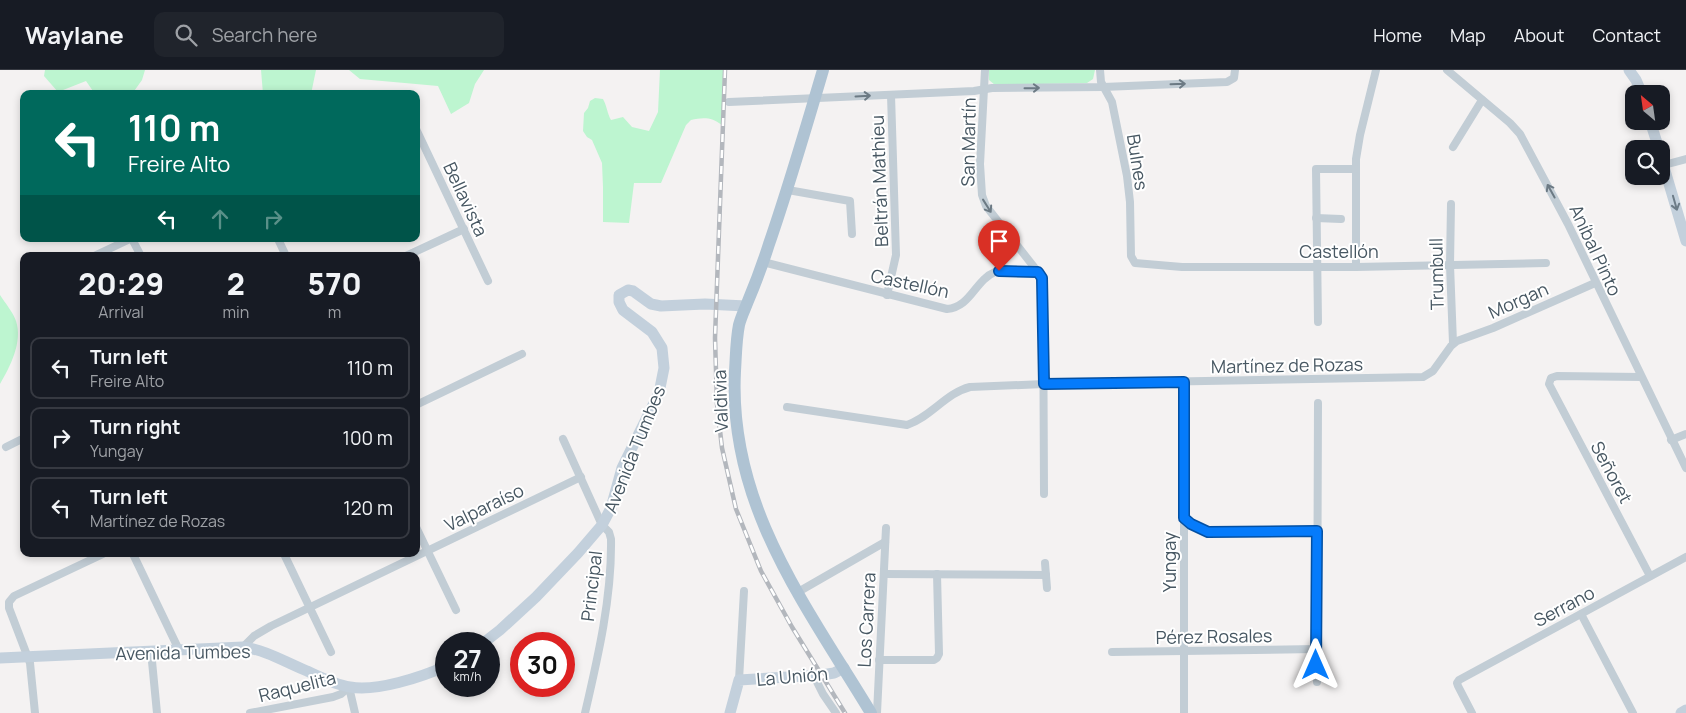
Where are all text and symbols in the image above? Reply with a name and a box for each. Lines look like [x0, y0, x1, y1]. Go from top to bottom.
search box [154, 12, 504, 57]
text: Waylane [25, 18, 124, 51]
icon: search [172, 21, 200, 49]
text: Search here [212, 22, 317, 48]
text: Home [1373, 23, 1422, 47]
text: Map [1450, 23, 1486, 47]
text: About [1514, 23, 1564, 47]
text: Contact [1592, 23, 1661, 47]
one-way arrow [1169, 79, 1185, 89]
one-way arrow [1024, 83, 1040, 93]
north arrow [1625, 85, 1670, 130]
map controls [1625, 85, 1670, 185]
one-way arrow [855, 92, 871, 101]
street label: San Martín [955, 97, 981, 187]
text: 110 m [128, 104, 220, 152]
icon: left [45, 110, 110, 175]
street label: Beltrán Mathieu [865, 115, 893, 247]
street label: Bulnes [1122, 132, 1154, 192]
button: search [1625, 140, 1670, 185]
text: Freire Alto [128, 149, 230, 179]
street label: Bellavista [438, 158, 494, 240]
one-way arrow [1546, 184, 1556, 199]
one-way arrow [1670, 195, 1680, 211]
one-way arrow [983, 199, 993, 213]
street label: Aníbal Pinto [1564, 201, 1628, 299]
icon: left [153, 205, 181, 233]
icon: ahead [206, 205, 234, 233]
icon: right [259, 205, 287, 233]
pin [978, 220, 1020, 271]
icon: arrive [985, 227, 1013, 255]
street label: Trumbull [1423, 238, 1449, 310]
street label: Castellón [1299, 239, 1379, 263]
text: 20:29 [78, 263, 164, 304]
text: 2 [227, 263, 245, 304]
text: 570 [308, 263, 362, 304]
street label: Castellón [869, 263, 951, 303]
street label: Morgan [1484, 276, 1552, 324]
text: Arrival [98, 301, 144, 323]
text: min [222, 301, 249, 323]
text: m [328, 301, 341, 323]
text: Turn left [90, 344, 168, 370]
street label: Martínez de Rozas [1211, 352, 1363, 378]
icon: left [47, 354, 75, 382]
text: 110 m [347, 355, 393, 381]
street label: Valdivia [707, 369, 733, 433]
text: Freire Alto [90, 370, 164, 392]
street label: Avenida Tumbes [598, 382, 670, 516]
text: Turn right [90, 414, 180, 440]
icon: right [47, 424, 75, 452]
text: 100 m [342, 425, 393, 451]
street label: Señoret [1586, 437, 1638, 507]
text: Yungay [90, 440, 144, 462]
street label: Valparaíso [440, 478, 528, 536]
text: Turn left [90, 484, 168, 510]
icon: left [47, 494, 75, 522]
text: 120 m [343, 495, 393, 521]
text: Martínez de Rozas [90, 510, 225, 532]
street label: Yungay [1157, 531, 1181, 592]
street label: Principal [575, 549, 607, 623]
street label: Los Carrera [852, 572, 880, 668]
street label: Serrano [1529, 580, 1599, 632]
street label: Pérez Rosales [1155, 623, 1273, 649]
speed limit sign: 30 [510, 632, 575, 697]
position arrow [1289, 638, 1341, 690]
street label: Avenida Tumbes [115, 639, 251, 665]
text: 27 [453, 641, 482, 676]
street label: La Unión [755, 661, 829, 691]
street label: Raquelita [256, 665, 338, 707]
text: km/h [454, 668, 481, 685]

